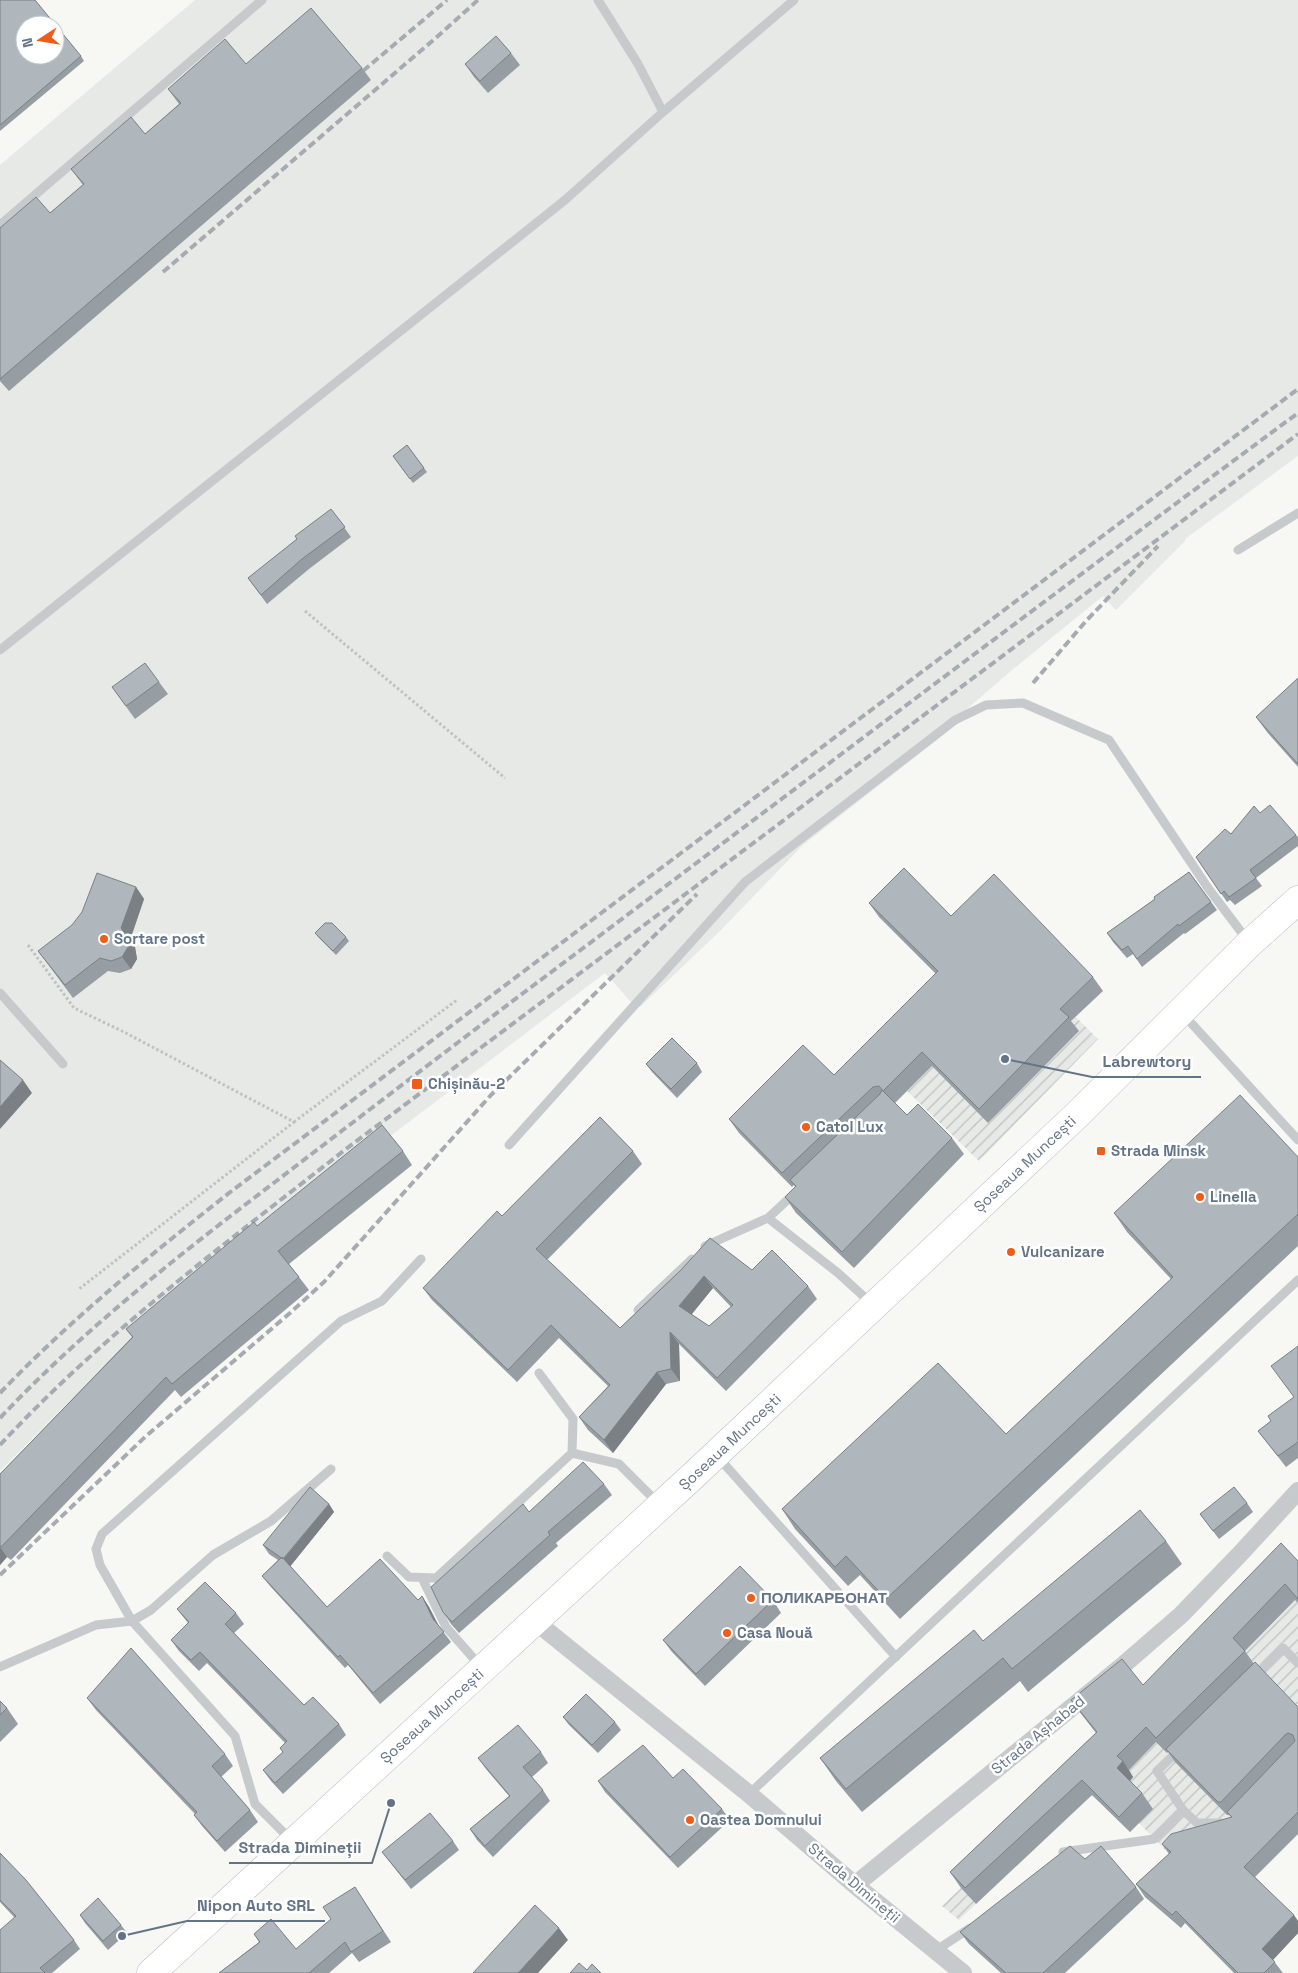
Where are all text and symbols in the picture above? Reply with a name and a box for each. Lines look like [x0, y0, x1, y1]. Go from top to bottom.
north arrow [15, 15, 65, 65]
text: N [18, 36, 37, 49]
place label: Sortare post [114, 929, 205, 948]
marker: Sortare post [98, 933, 110, 945]
callout: Labrewtory [1092, 1046, 1201, 1077]
text: Labrewtory [1103, 1051, 1191, 1072]
place label: Chișinău-2 [428, 1074, 505, 1094]
marker: Chișinău-2 [410, 1077, 424, 1091]
street label: Șoseaua Muncești [970, 1111, 1080, 1216]
place label: Catol Lux [816, 1117, 884, 1136]
marker: Catol Lux [800, 1121, 812, 1133]
place label: Strada Minsk [1111, 1141, 1207, 1160]
marker: Strada Minsk [1095, 1145, 1107, 1157]
place label: Linella [1210, 1187, 1257, 1206]
marker: Linella [1194, 1191, 1206, 1203]
place label: Vulcanizare [1021, 1242, 1105, 1261]
marker: Vulcanizare [1005, 1246, 1017, 1258]
street label: Șoseaua Muncești [675, 1389, 785, 1494]
place label: ПОЛИКАРБОНАТ [761, 1588, 887, 1607]
marker: ПОЛИКАРБОНАТ [745, 1592, 757, 1604]
place label: Casa Nouă [737, 1623, 813, 1642]
marker: Casa Nouă [721, 1627, 733, 1639]
street label: Șoseaua Muncești [376, 1664, 487, 1767]
street label: Strada Așhabad [987, 1691, 1088, 1778]
place label: Oastea Domnului [700, 1810, 822, 1829]
marker: Oastea Domnului [684, 1814, 696, 1826]
callout: Strada Dimineții [229, 1832, 372, 1863]
text: Strada Dimineții [238, 1837, 362, 1858]
street label: Strada Dimineții [804, 1839, 904, 1927]
callout: Nipon Auto SRL [187, 1890, 325, 1921]
text: Nipon Auto SRL [197, 1895, 315, 1916]

